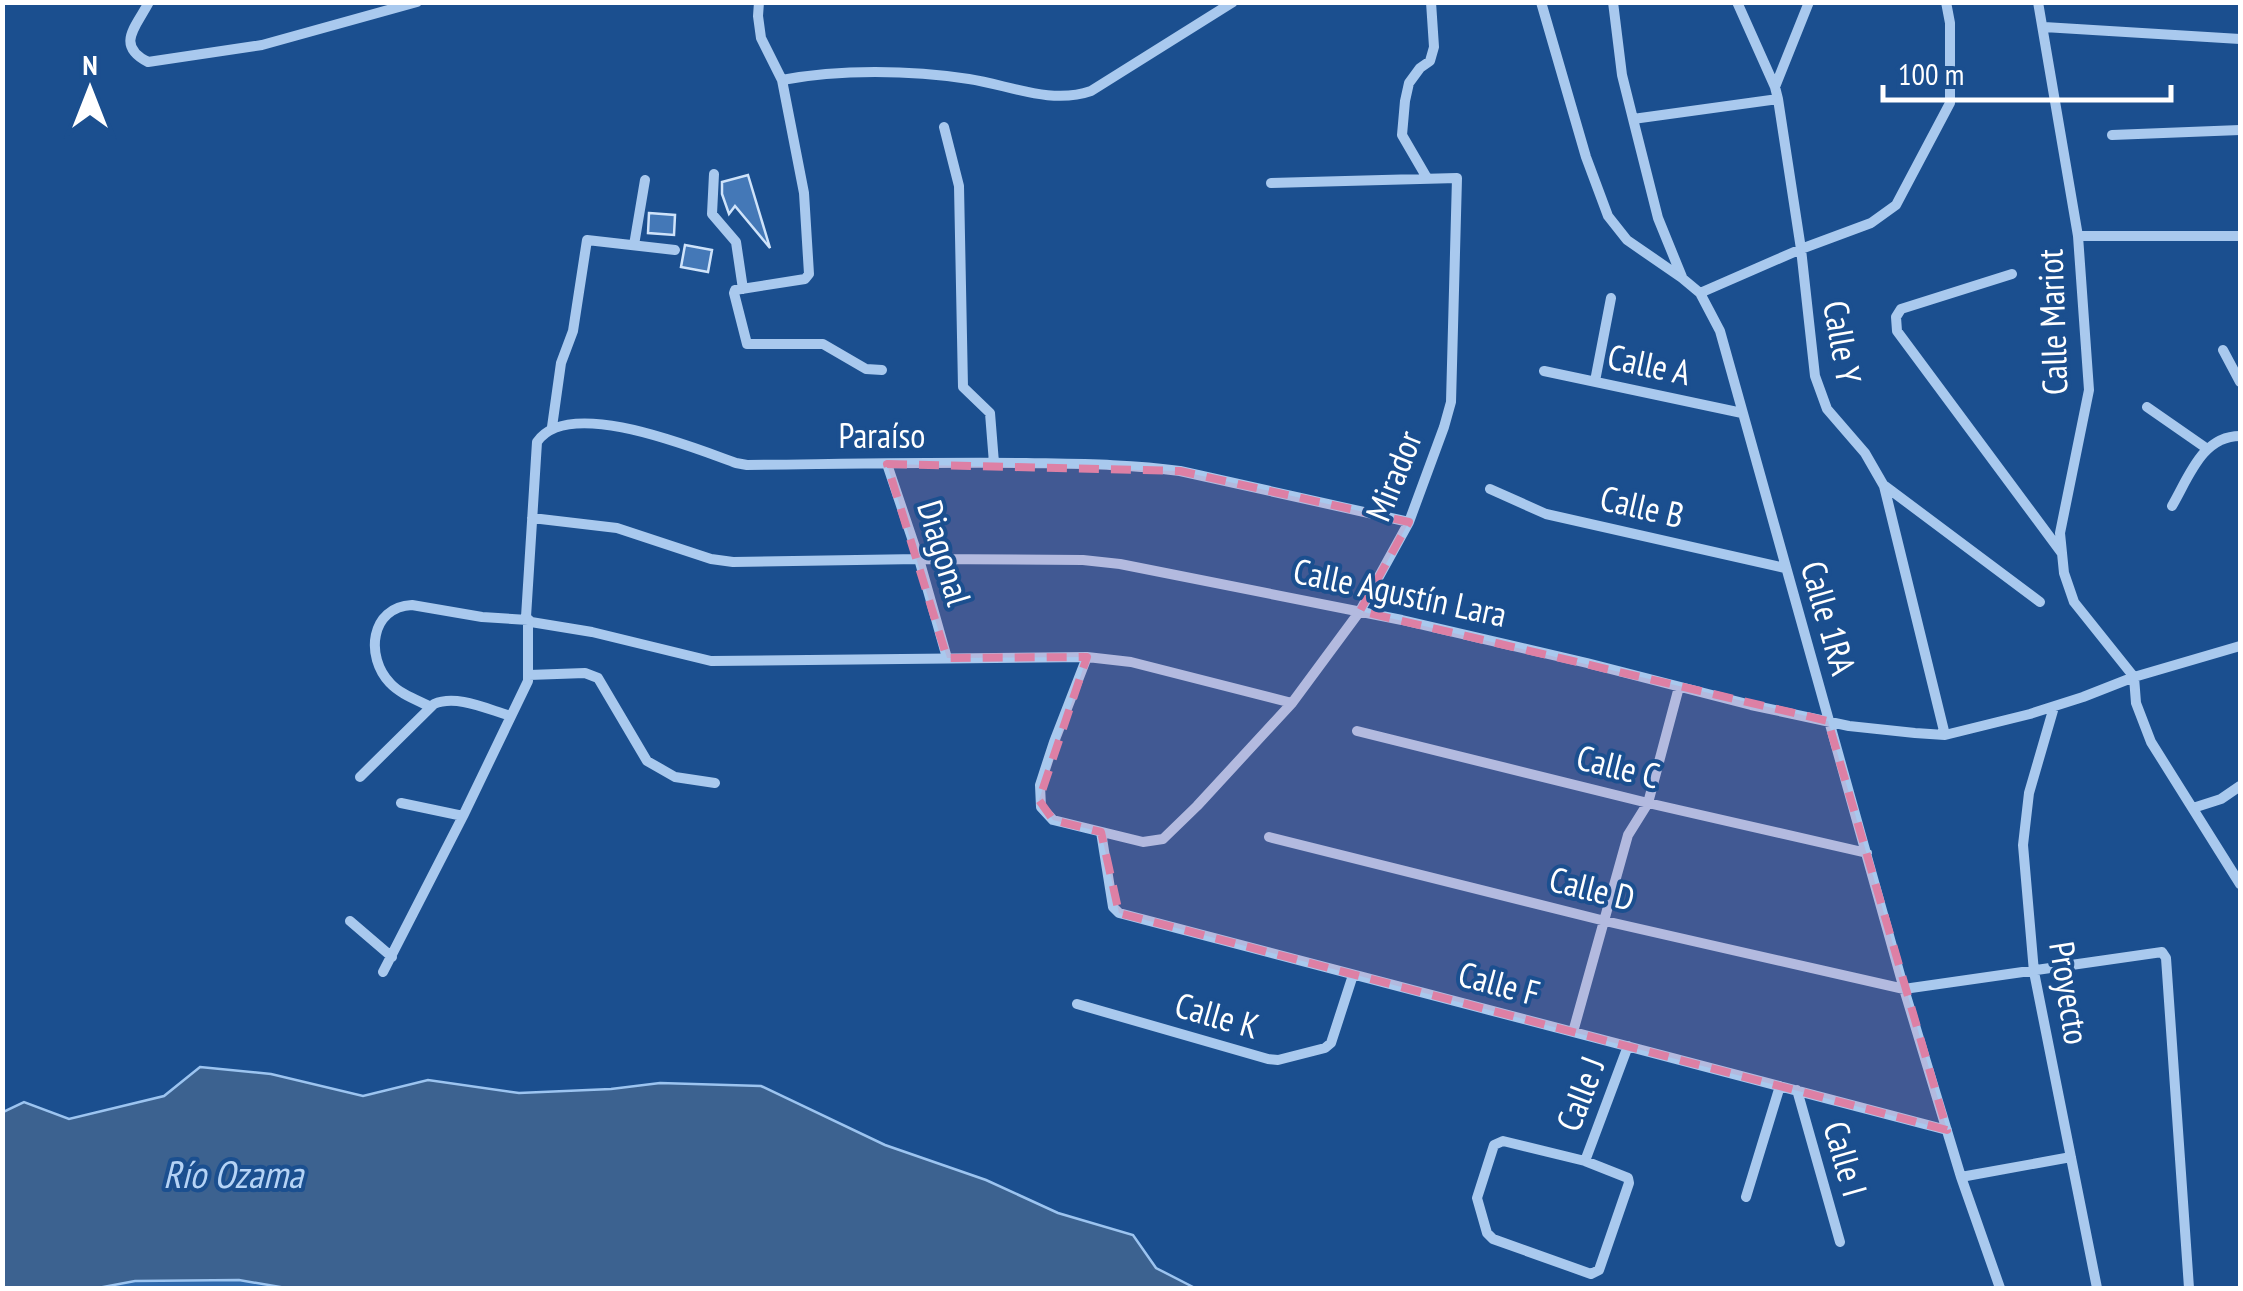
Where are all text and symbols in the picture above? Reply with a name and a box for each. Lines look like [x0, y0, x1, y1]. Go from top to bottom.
north arrow [40, 40, 140, 140]
scale bar [1883, 40, 2170, 102]
text: N [82, 46, 98, 83]
text: 100 m [1898, 54, 1964, 93]
street label: Calle Mariot [2026, 248, 2078, 396]
street label: Calle Y [1813, 297, 1873, 387]
street label: Calle A [1604, 333, 1695, 395]
street label: Paraíso [839, 412, 925, 458]
street label: Mirador [1354, 423, 1432, 528]
street label: Calle B [1596, 474, 1688, 538]
street label: Diagonal [907, 494, 983, 611]
street label: Calle Agustín Lara [1289, 547, 1511, 637]
street label: Calle 1RA [1791, 556, 1867, 680]
street label: Calle C [1572, 734, 1664, 798]
street label: Calle D [1545, 855, 1640, 921]
street label: Proyecto [2039, 938, 2101, 1048]
street label: Calle F [1454, 950, 1545, 1016]
street label: Calle K [1170, 981, 1264, 1049]
street label: Calle J [1545, 1050, 1615, 1137]
street label: Calle I [1813, 1116, 1879, 1202]
water label: Río Ozama [163, 1149, 305, 1198]

